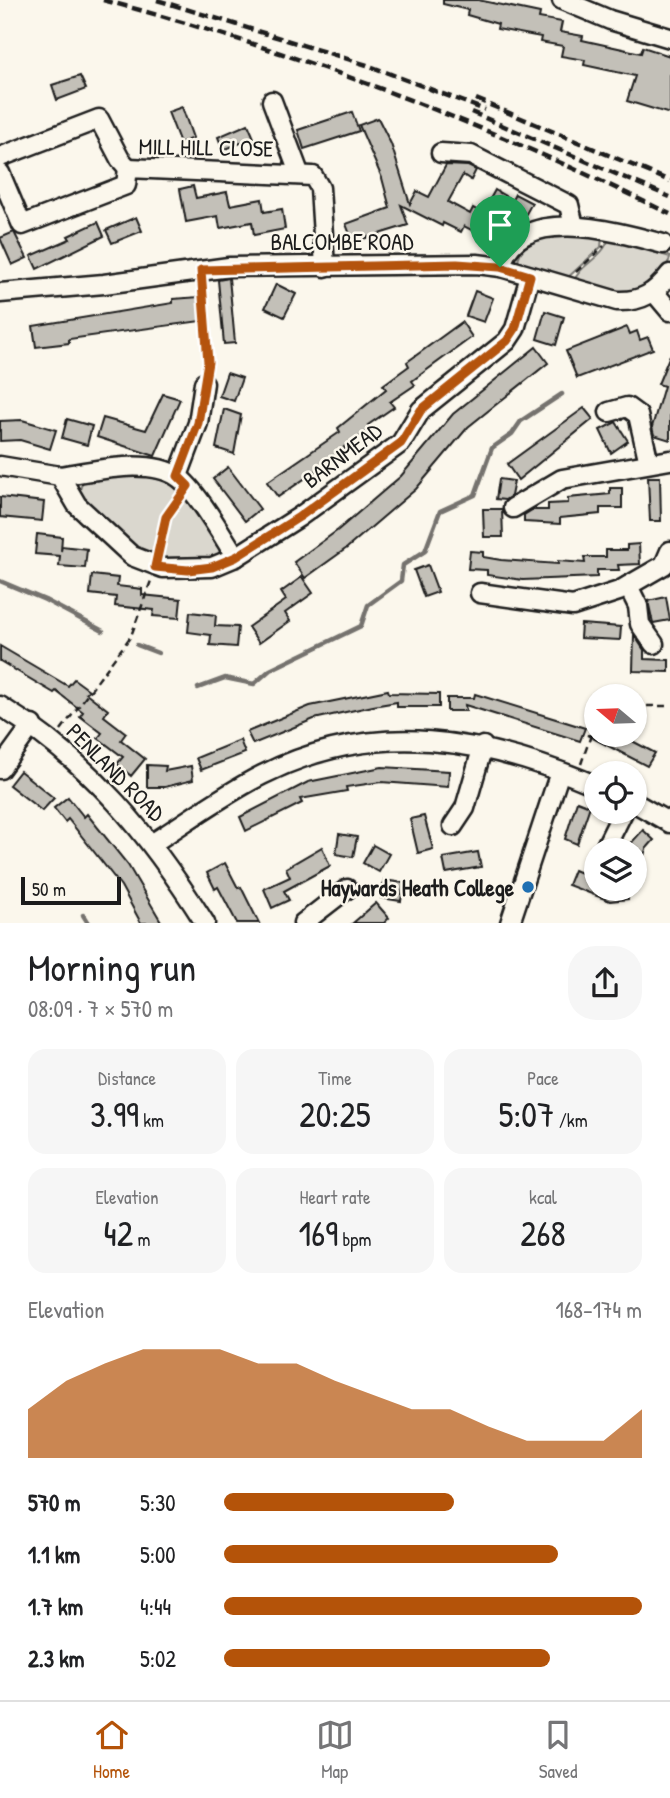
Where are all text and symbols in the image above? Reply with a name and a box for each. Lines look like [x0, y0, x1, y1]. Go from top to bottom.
street label: MILL HILL CLOSE [138, 130, 274, 164]
pin [470, 195, 530, 267]
icon: arrive [481, 206, 519, 244]
street label: BALCOMBE ROAD [270, 226, 414, 257]
street label: BARNMEAD [296, 415, 388, 495]
north arrow [584, 684, 648, 747]
map controls [584, 684, 647, 901]
street label: PENLAND ROAD [60, 716, 172, 828]
button: locate [584, 761, 647, 824]
button: layers [584, 838, 647, 901]
place label: Haywards Heath College [321, 872, 515, 904]
scale bar [21, 874, 121, 906]
text: 50 m [32, 876, 66, 902]
marker: Haywards Heath College [520, 879, 536, 895]
text: Morning run [28, 941, 196, 993]
button: share [568, 946, 642, 1020]
text: 08:09 · 7 × 570 m [28, 993, 173, 1024]
text: Distance [98, 1065, 156, 1091]
text: Time [318, 1065, 352, 1091]
text: Pace [527, 1065, 559, 1091]
text: 3.99 [90, 1091, 139, 1138]
text: 20:25 [299, 1091, 371, 1138]
text: 5:07 [498, 1091, 554, 1138]
text: km [139, 1107, 164, 1133]
text: /km [554, 1107, 588, 1133]
text: Elevation [95, 1184, 159, 1210]
text: Heart rate [300, 1184, 370, 1210]
text: kcal [529, 1184, 557, 1210]
text: 42 [104, 1210, 133, 1257]
text: 169 [299, 1210, 338, 1257]
text: 268 [520, 1210, 566, 1257]
text: m [133, 1226, 150, 1252]
text: bpm [338, 1226, 371, 1252]
text: Elevation [28, 1294, 104, 1325]
text: 168–174 m [556, 1294, 642, 1325]
text: 570 m [28, 1487, 80, 1518]
text: 5:30 [140, 1487, 176, 1518]
text: 1.1 km [28, 1539, 80, 1570]
text: 5:00 [140, 1539, 176, 1570]
text: 1.7 km [28, 1591, 83, 1622]
text: 4:44 [140, 1591, 171, 1622]
text: 2.3 km [28, 1643, 84, 1674]
text: 5:02 [140, 1643, 176, 1674]
tab: Home [93, 1716, 131, 1784]
tab: Map [316, 1716, 354, 1784]
tab: Saved [539, 1716, 577, 1784]

